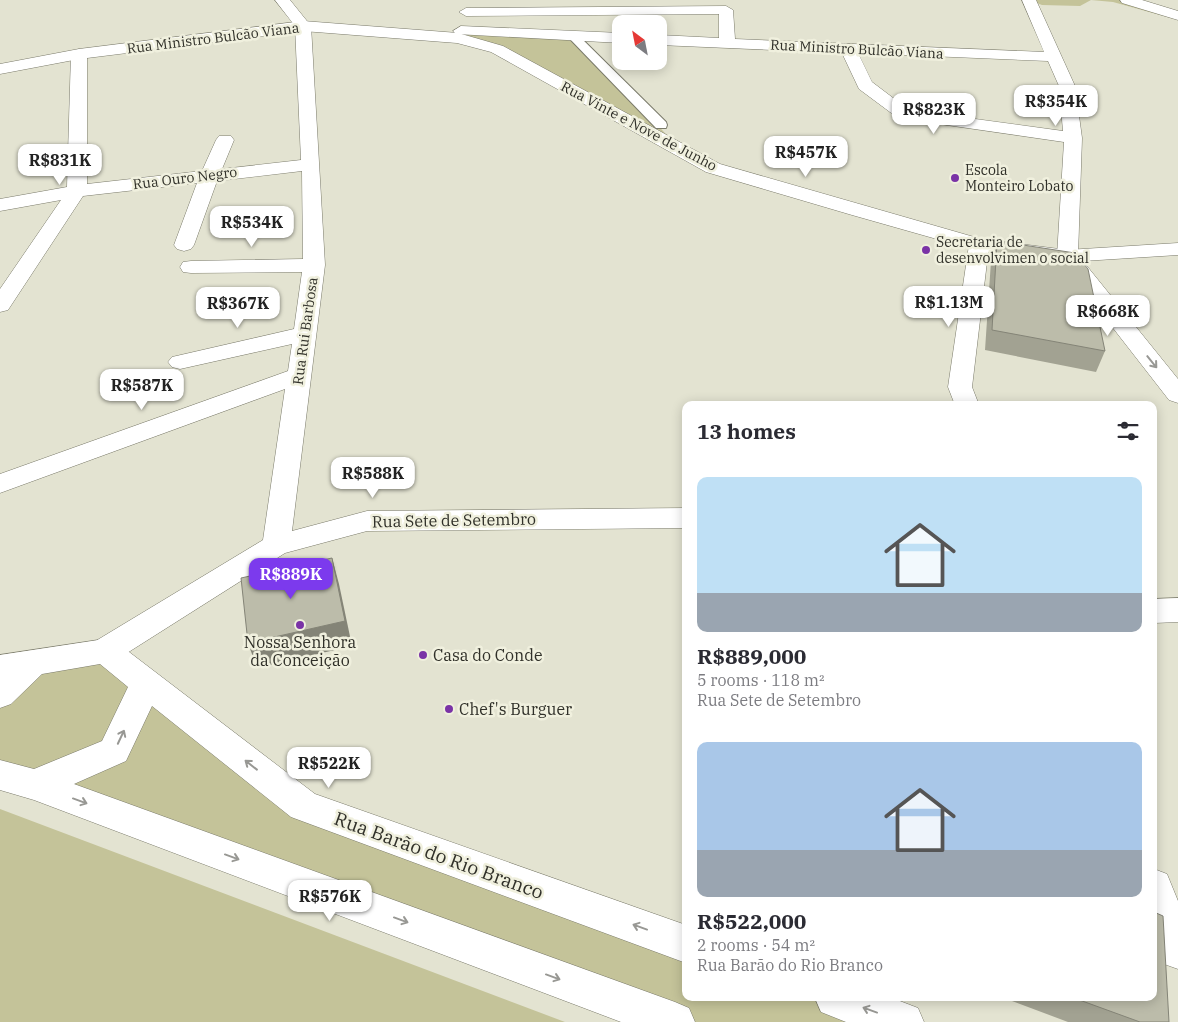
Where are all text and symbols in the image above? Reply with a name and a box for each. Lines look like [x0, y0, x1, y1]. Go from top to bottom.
north arrow [612, 15, 668, 70]
map controls [612, 15, 667, 70]
street label: Rua Ministro Bulcão Viana [126, 18, 301, 58]
street label: Rua Ministro Bulcão Viana [770, 35, 945, 63]
street label: Rua Vinte e Nove de Junho [558, 77, 720, 175]
pin: R$354K [1015, 84, 1097, 127]
text: R$354K [1025, 91, 1087, 111]
pin: R$823K [893, 92, 975, 135]
text: R$823K [903, 99, 965, 119]
pin: R$457K [765, 136, 847, 178]
text: R$457K [775, 142, 837, 162]
pin: R$831K [19, 144, 101, 186]
text: R$831K [29, 150, 91, 170]
place label: Escola Monteiro Lobato [965, 161, 1073, 195]
street label: Rua Ouro Negro [132, 163, 238, 193]
marker: Escola Monteiro Lobato [949, 172, 961, 184]
pin: R$534K [211, 206, 293, 248]
text: R$534K [221, 212, 283, 232]
place label: Secretaria de desenvolvimen o social [936, 233, 1089, 267]
marker: Secretaria de desenvolvimen o social [920, 244, 932, 256]
street label: Rua Rui Barbosa [289, 276, 322, 386]
pin: R$367K [197, 286, 279, 329]
pin: R$1.13M [903, 286, 995, 328]
text: R$1.13M [915, 292, 983, 312]
text: R$367K [207, 293, 269, 313]
pin: R$668K [1067, 294, 1149, 337]
text: R$668K [1077, 301, 1139, 321]
one-way arrow [1147, 356, 1158, 369]
pin: R$587K [101, 368, 183, 411]
text: R$587K [111, 375, 173, 395]
text: 13 homes [697, 417, 796, 445]
icon: filters [1114, 417, 1142, 445]
pin: R$588K [332, 456, 414, 499]
text: R$588K [342, 463, 404, 483]
street label: Rua Sete de Setembro [372, 509, 536, 531]
icon: home [875, 510, 965, 600]
pin: R$889K [250, 558, 332, 600]
text: R$889K [260, 564, 322, 584]
marker: Nossa Senhora da Conceição [294, 619, 306, 631]
place label: Nossa Senhora da Conceição [244, 632, 356, 670]
text: R$889,000 [697, 642, 806, 670]
place label: Casa do Conde [433, 645, 542, 665]
marker: Casa do Conde [417, 649, 429, 661]
text: 5 rooms · 118 m² [697, 670, 825, 690]
text: Rua Sete de Setembro [697, 690, 861, 710]
place label: Chef's Burguer [459, 699, 572, 719]
marker: Chef's Burguer [443, 703, 455, 715]
one-way arrow [117, 730, 126, 745]
pin: R$522K [288, 746, 370, 789]
text: R$522K [298, 753, 360, 773]
one-way arrow [244, 760, 258, 770]
icon: home [875, 775, 965, 865]
one-way arrow [71, 797, 87, 806]
street label: Rua Barão do Rio Branco [331, 806, 547, 904]
one-way arrow [224, 853, 239, 863]
pin: R$576K [289, 880, 371, 922]
text: R$576K [299, 886, 361, 906]
text: R$522,000 [697, 907, 806, 935]
one-way arrow [392, 916, 408, 925]
one-way arrow [633, 922, 649, 931]
text: 2 rooms · 54 m² [697, 935, 815, 955]
text: Rua Barão do Rio Branco [697, 955, 883, 975]
one-way arrow [545, 973, 560, 982]
one-way arrow [862, 1005, 878, 1014]

